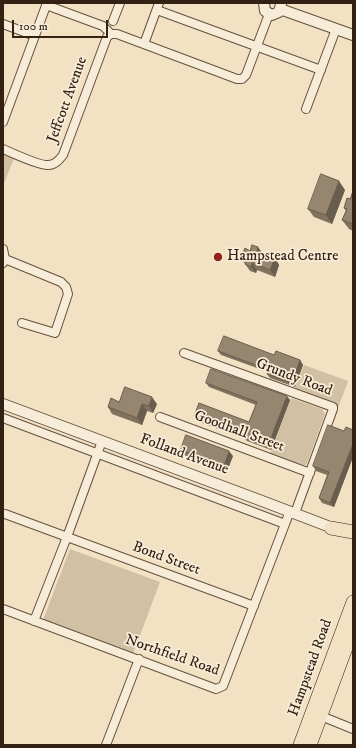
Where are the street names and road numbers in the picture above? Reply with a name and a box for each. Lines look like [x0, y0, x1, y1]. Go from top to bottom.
street label: Jeffcott Avenue [44, 55, 92, 145]
street label: Grundy Road [253, 355, 335, 401]
street label: Goodhall Street [192, 407, 286, 457]
street label: Folland Avenue [137, 431, 231, 479]
street label: Bond Street [130, 538, 202, 580]
street label: Hampstead Road [285, 617, 337, 719]
street label: Northfield Road [123, 631, 221, 681]

